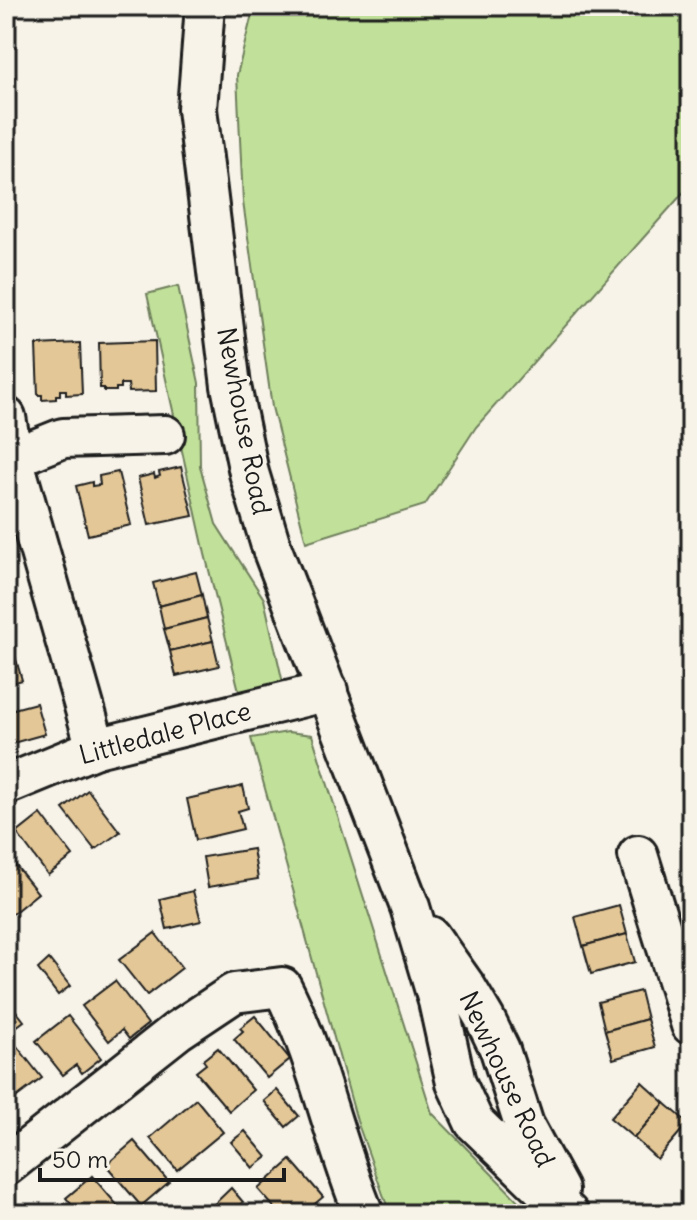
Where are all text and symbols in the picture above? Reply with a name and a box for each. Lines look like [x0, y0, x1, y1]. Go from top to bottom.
street label: Newhouse Road [210, 324, 279, 517]
street label: Littledale Place [75, 694, 254, 771]
street label: Newhouse Road [452, 986, 563, 1172]
scale bar [40, 1132, 284, 1182]
text: 50 m [52, 1144, 108, 1174]

